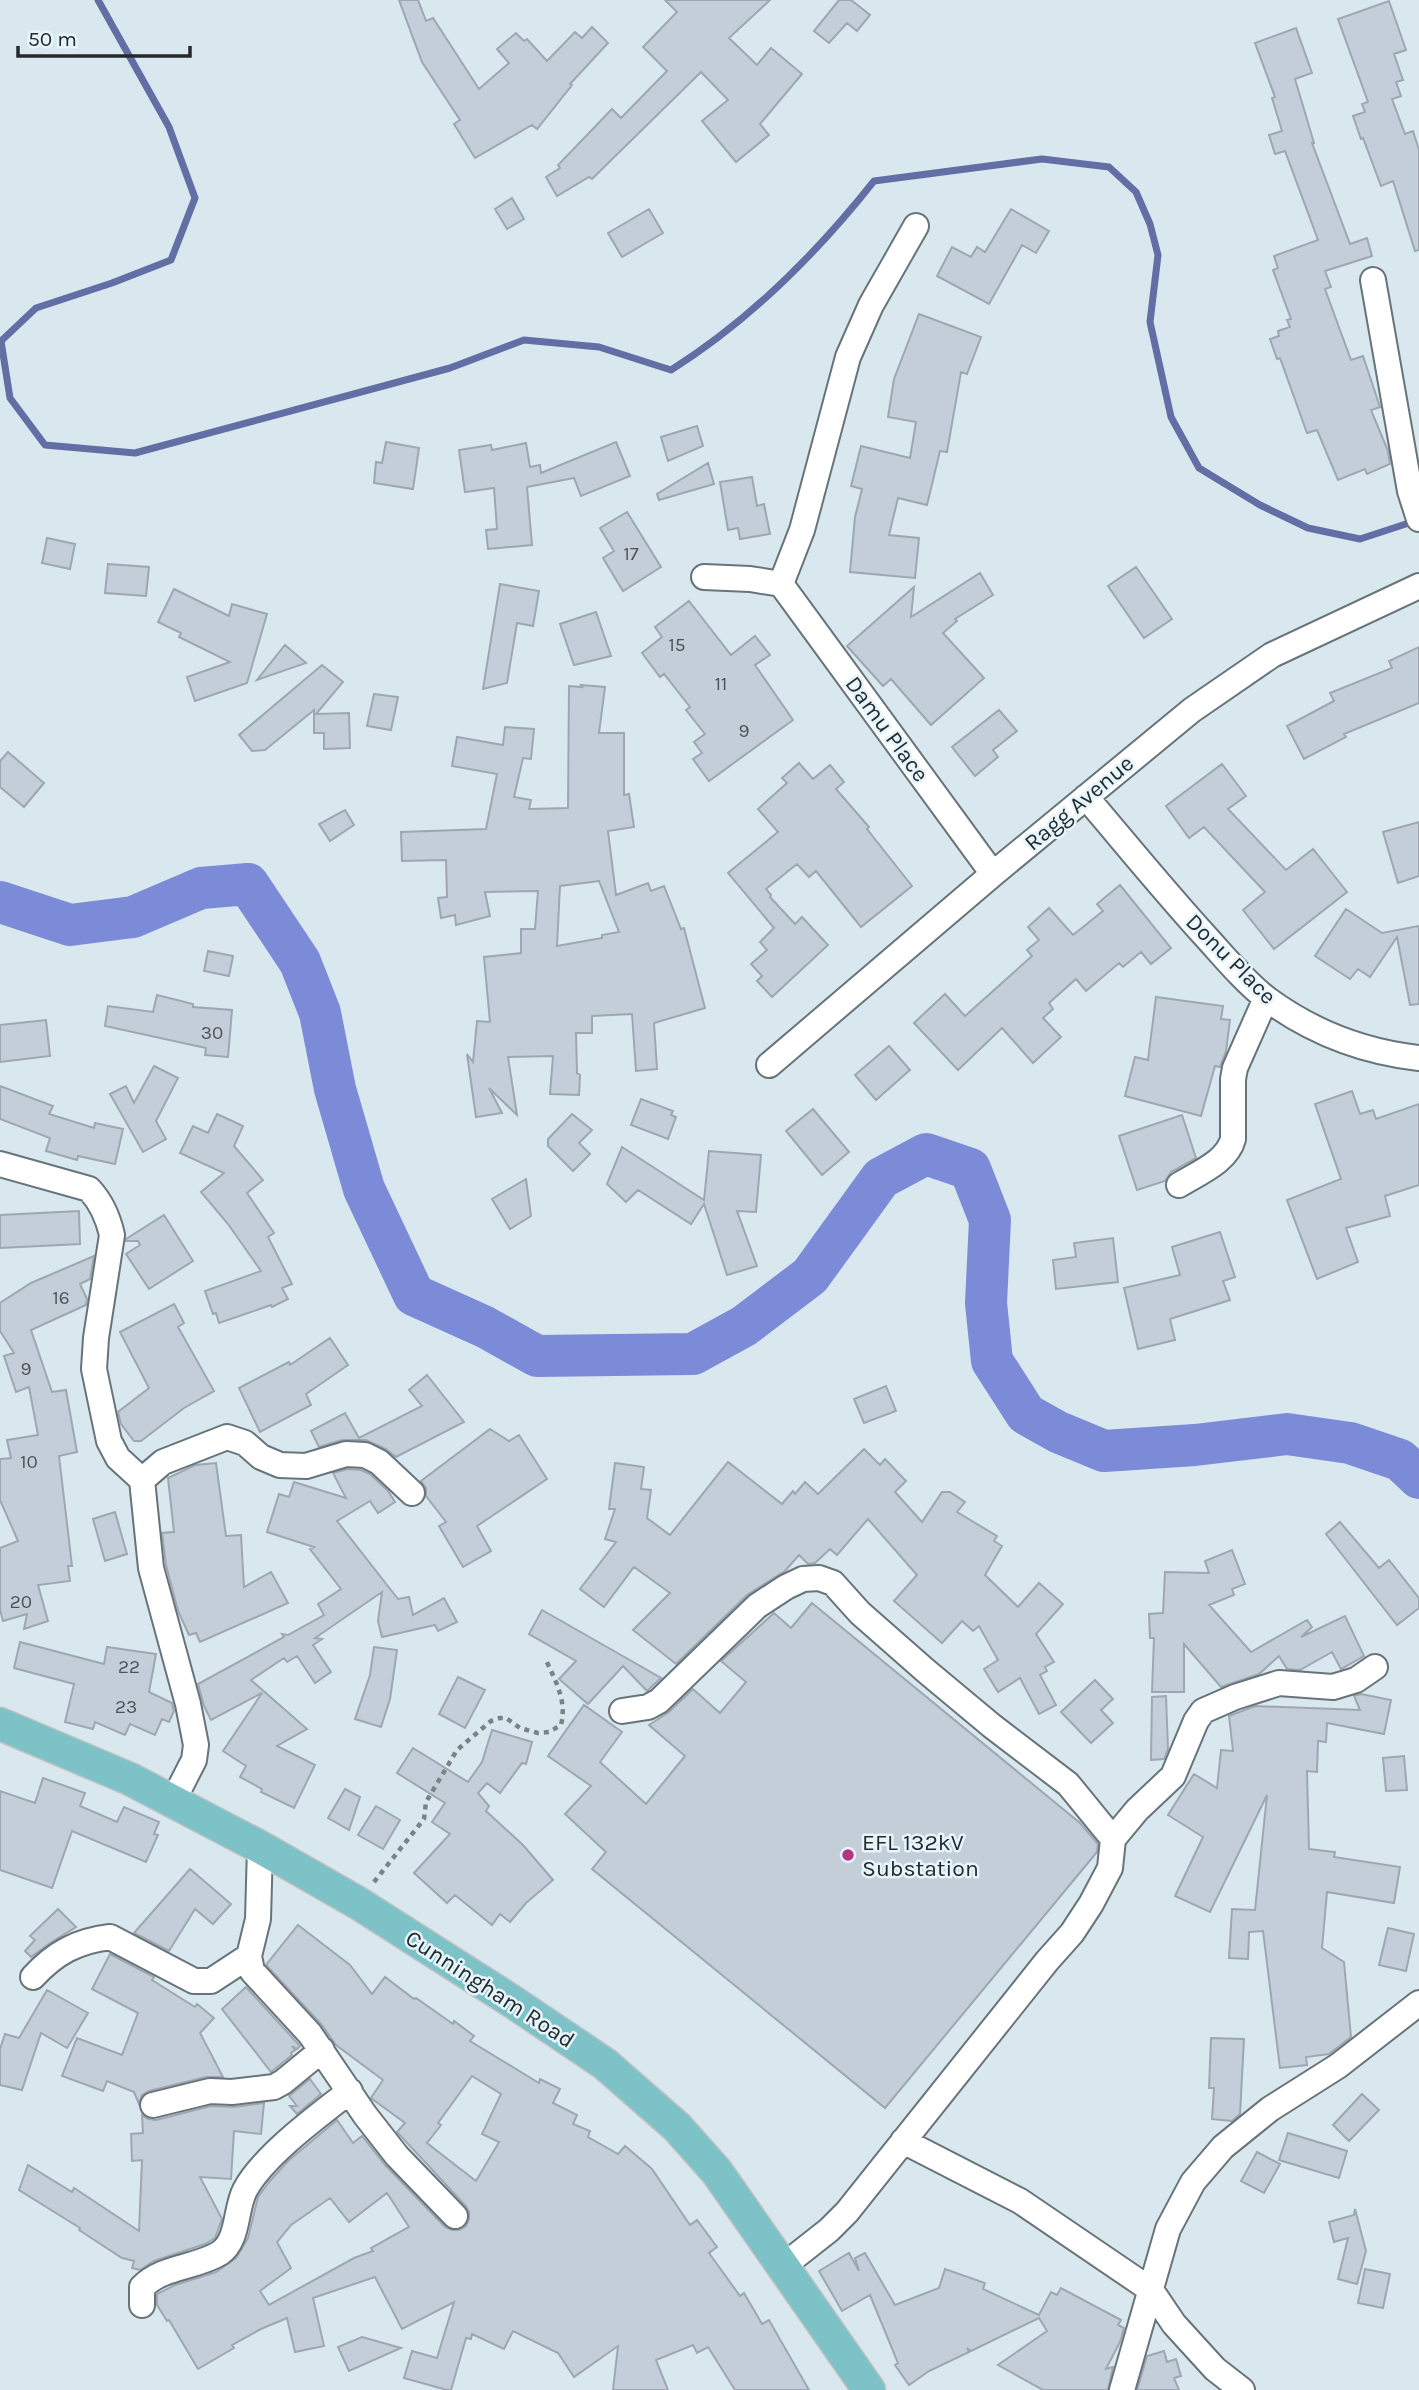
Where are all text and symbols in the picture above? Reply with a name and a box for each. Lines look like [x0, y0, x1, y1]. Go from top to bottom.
scale bar [18, 14, 189, 58]
text: 50 m [28, 27, 77, 51]
house number: 17 [623, 543, 639, 565]
house number: 15 [668, 634, 686, 656]
street label: Damu Place [840, 671, 934, 787]
house number: 11 [715, 673, 727, 695]
house number: 9 [738, 720, 750, 742]
street label: Ragg Avenue [1019, 750, 1139, 856]
street label: Donu Place [1180, 908, 1282, 1010]
house number: 30 [201, 1022, 223, 1044]
house number: 16 [52, 1287, 70, 1309]
house number: 9 [20, 1358, 32, 1380]
house number: 10 [20, 1451, 38, 1473]
house number: 20 [10, 1591, 32, 1613]
house number: 22 [118, 1656, 140, 1678]
house number: 23 [115, 1696, 137, 1718]
place label: EFL 132kV Substation [862, 1829, 979, 1882]
marker: EFL 132kV Substation [840, 1847, 856, 1863]
street label: Cunningham Road [400, 1924, 580, 2054]

